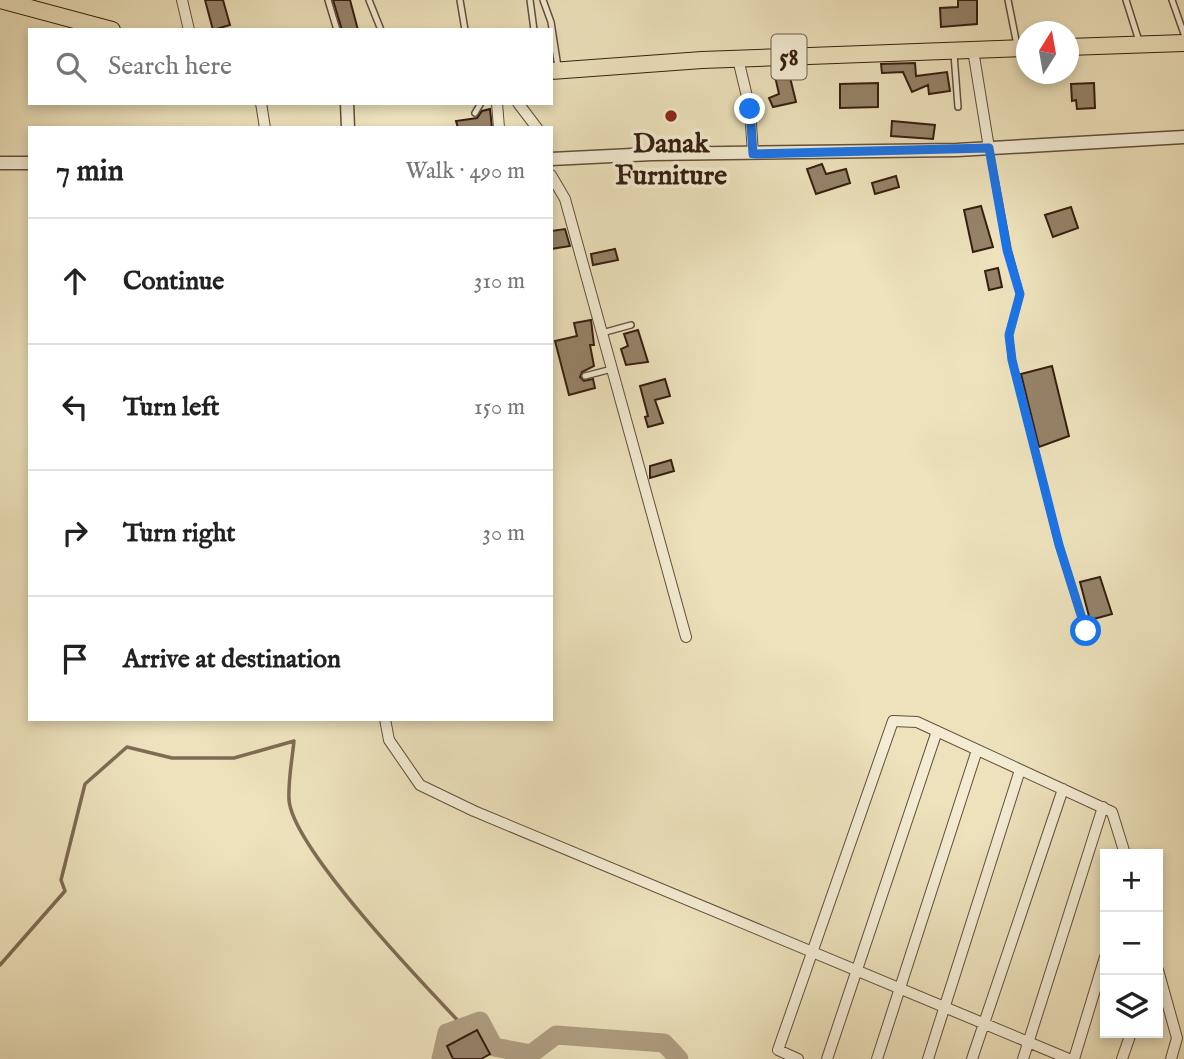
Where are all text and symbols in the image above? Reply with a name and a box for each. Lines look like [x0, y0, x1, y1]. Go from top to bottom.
north arrow [1016, 21, 1079, 84]
search box [28, 28, 553, 105]
road number: 58 [772, 34, 806, 80]
icon: search [52, 48, 90, 86]
text: Search here [108, 50, 232, 83]
route end [734, 93, 765, 124]
marker: Danak Furniture [663, 108, 679, 124]
place label: Danak Furniture [615, 127, 727, 194]
text: 7 min [56, 153, 124, 191]
text: Walk · 490 m [405, 157, 525, 186]
icon: ahead [56, 262, 94, 300]
text: Continue [123, 265, 224, 298]
text: 310 m [474, 267, 525, 296]
icon: left [56, 388, 94, 426]
text: Turn left [123, 391, 220, 424]
text: 150 m [474, 393, 525, 422]
icon: right [56, 514, 94, 552]
text: Turn right [123, 517, 236, 550]
text: 30 m [482, 519, 525, 548]
route start [1070, 615, 1101, 646]
icon: arrive [56, 640, 94, 678]
text: Arrive at destination [123, 643, 341, 676]
map controls [1100, 849, 1163, 1038]
button: + [1100, 849, 1163, 912]
button: − [1100, 912, 1163, 975]
button: layers [1100, 975, 1163, 1038]

